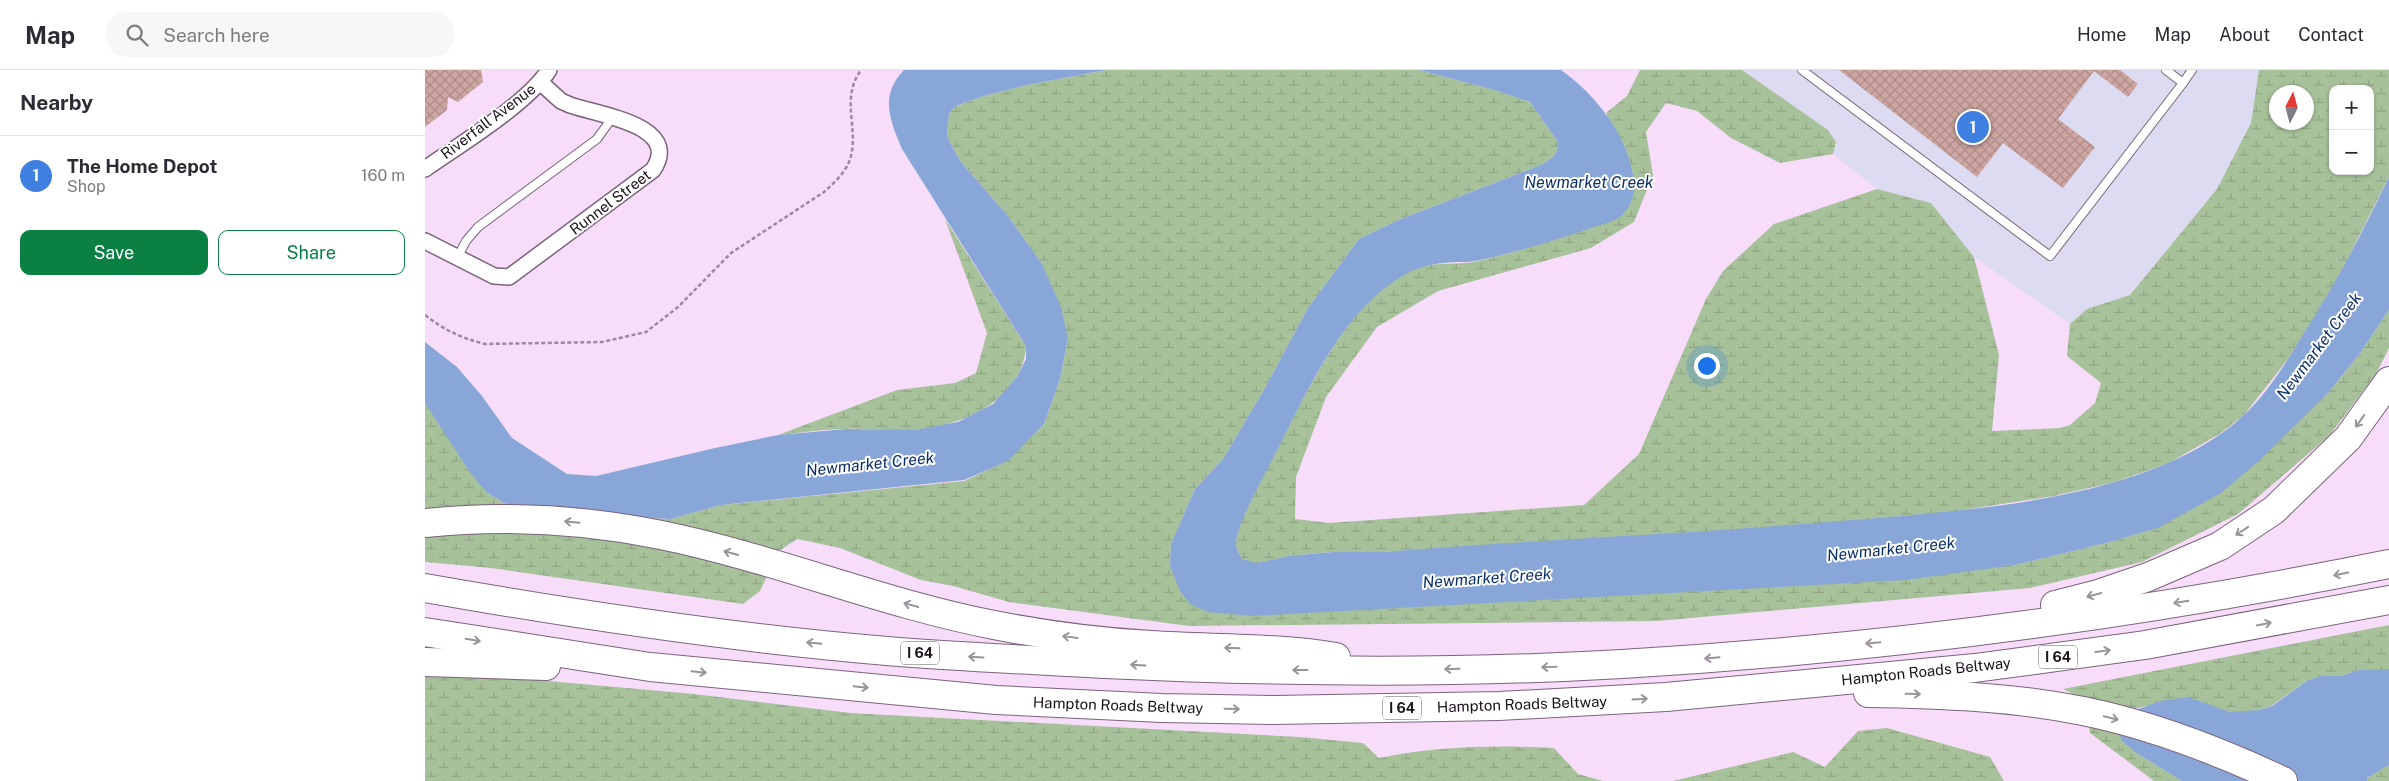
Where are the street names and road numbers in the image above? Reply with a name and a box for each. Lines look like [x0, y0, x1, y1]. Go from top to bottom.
street label: Riverfall Avenue [437, 80, 539, 162]
street label: Runnel Street [566, 166, 654, 238]
road number: I 64 [901, 642, 939, 664]
road number: I 64 [2039, 646, 2077, 668]
street label: Hampton Roads Beltway [1840, 654, 2012, 688]
street label: Hampton Roads Beltway [1437, 693, 1607, 715]
street label: Hampton Roads Beltway [1033, 694, 1203, 716]
road number: I 64 [1383, 696, 1421, 720]

